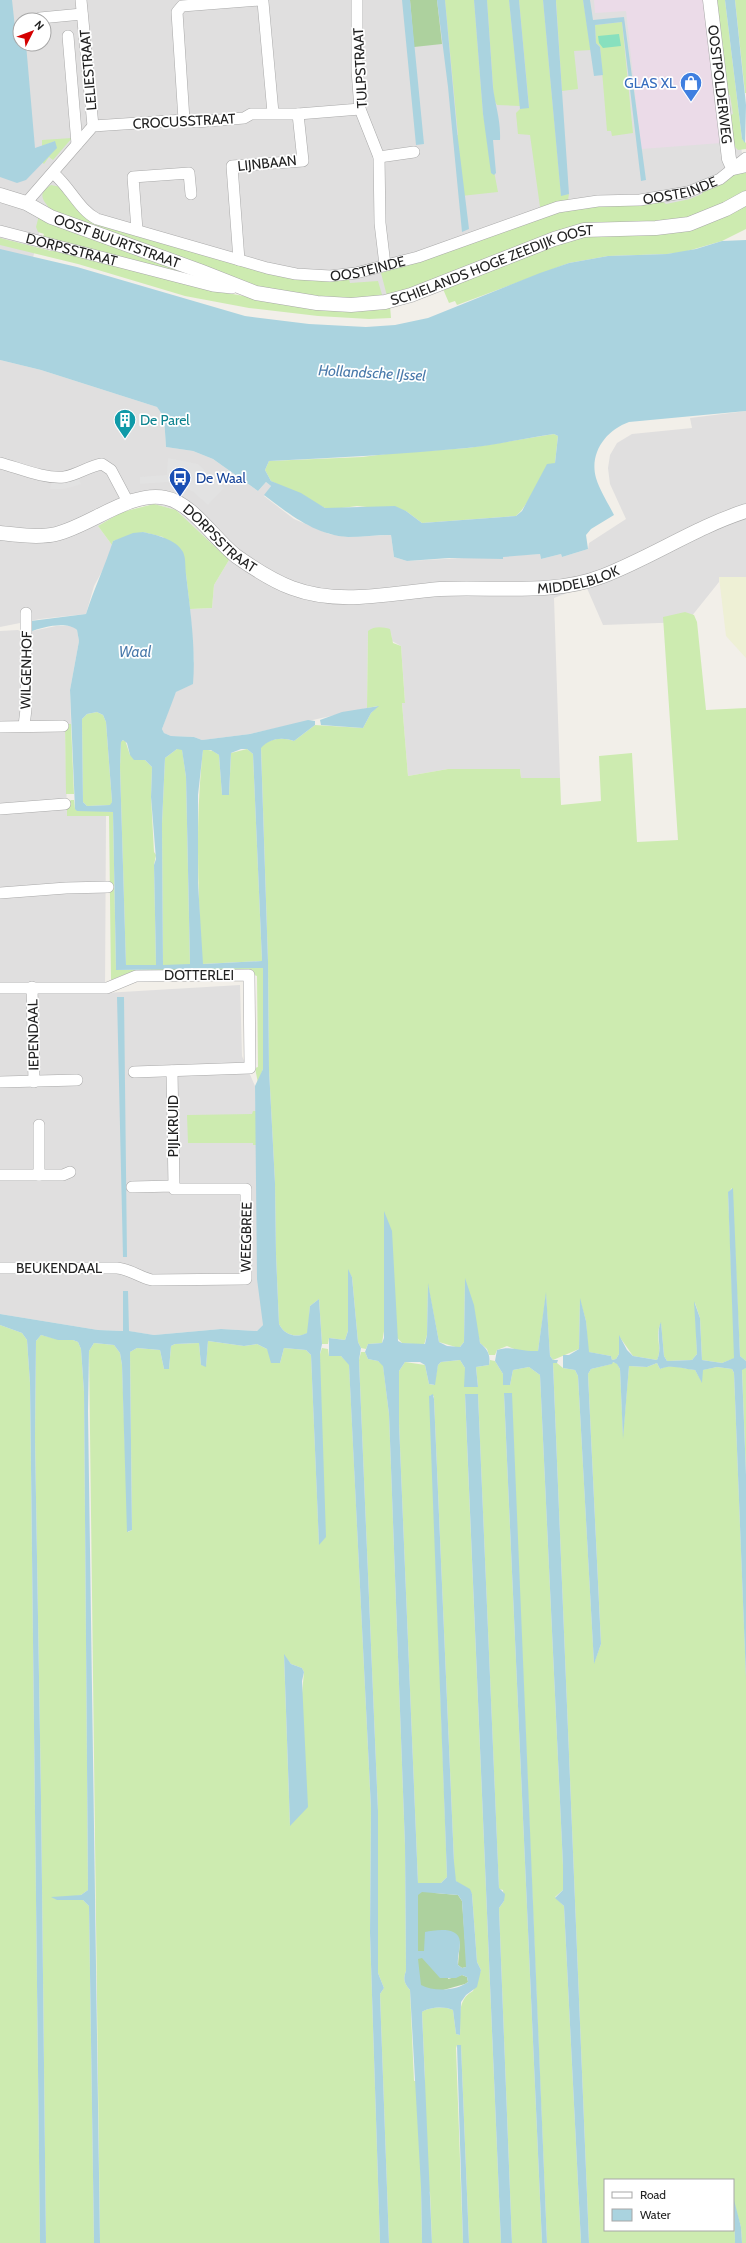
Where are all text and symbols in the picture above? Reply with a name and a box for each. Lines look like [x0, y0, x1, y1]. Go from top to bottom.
north arrow [12, 12, 52, 52]
text: N [32, 18, 47, 33]
street label: OOSTPOLDERWEG [704, 24, 736, 145]
street label: TULPSTRAAT [349, 27, 371, 109]
street label: LELIESTRAAT [75, 28, 101, 111]
shop icon: GLAS XL [678, 70, 704, 103]
place label: GLAS XL [624, 74, 676, 92]
street label: CROCUSSTRAAT [132, 109, 236, 133]
street label: LIJNBAAN [236, 151, 298, 175]
street label: OOSTEINDE [641, 172, 720, 208]
street label: OOST BUURTSTRAAT [51, 210, 183, 272]
street label: SCHIELANDS HOGE ZEEDIJK OOST [388, 221, 594, 309]
street label: DORPSSTRAAT [24, 229, 120, 270]
street label: OOSTEINDE [329, 252, 407, 285]
water label: Hollandsche IJssel [318, 361, 427, 385]
building icon: De Parel [112, 407, 138, 440]
place label: De Parel [140, 411, 190, 429]
bus stop icon: De Waal [167, 465, 193, 498]
place label: De Waal [196, 469, 247, 487]
street label: DORPSSTRAAT [180, 500, 261, 577]
street label: MIDDELBLOK [537, 561, 622, 597]
street label: WILGENHOF [16, 630, 36, 709]
water label: Waal [119, 643, 152, 661]
street label: DOTTERLEI [164, 966, 234, 984]
street label: IEPENDAAL [23, 999, 43, 1071]
street label: PIJLKRUID [164, 1095, 182, 1157]
street label: WEEGBREE [236, 1201, 256, 1272]
street label: BEUKENDAAL [16, 1259, 102, 1277]
legend [604, 2179, 734, 2231]
text: Road [640, 2187, 666, 2202]
text: Water [640, 2207, 671, 2222]

